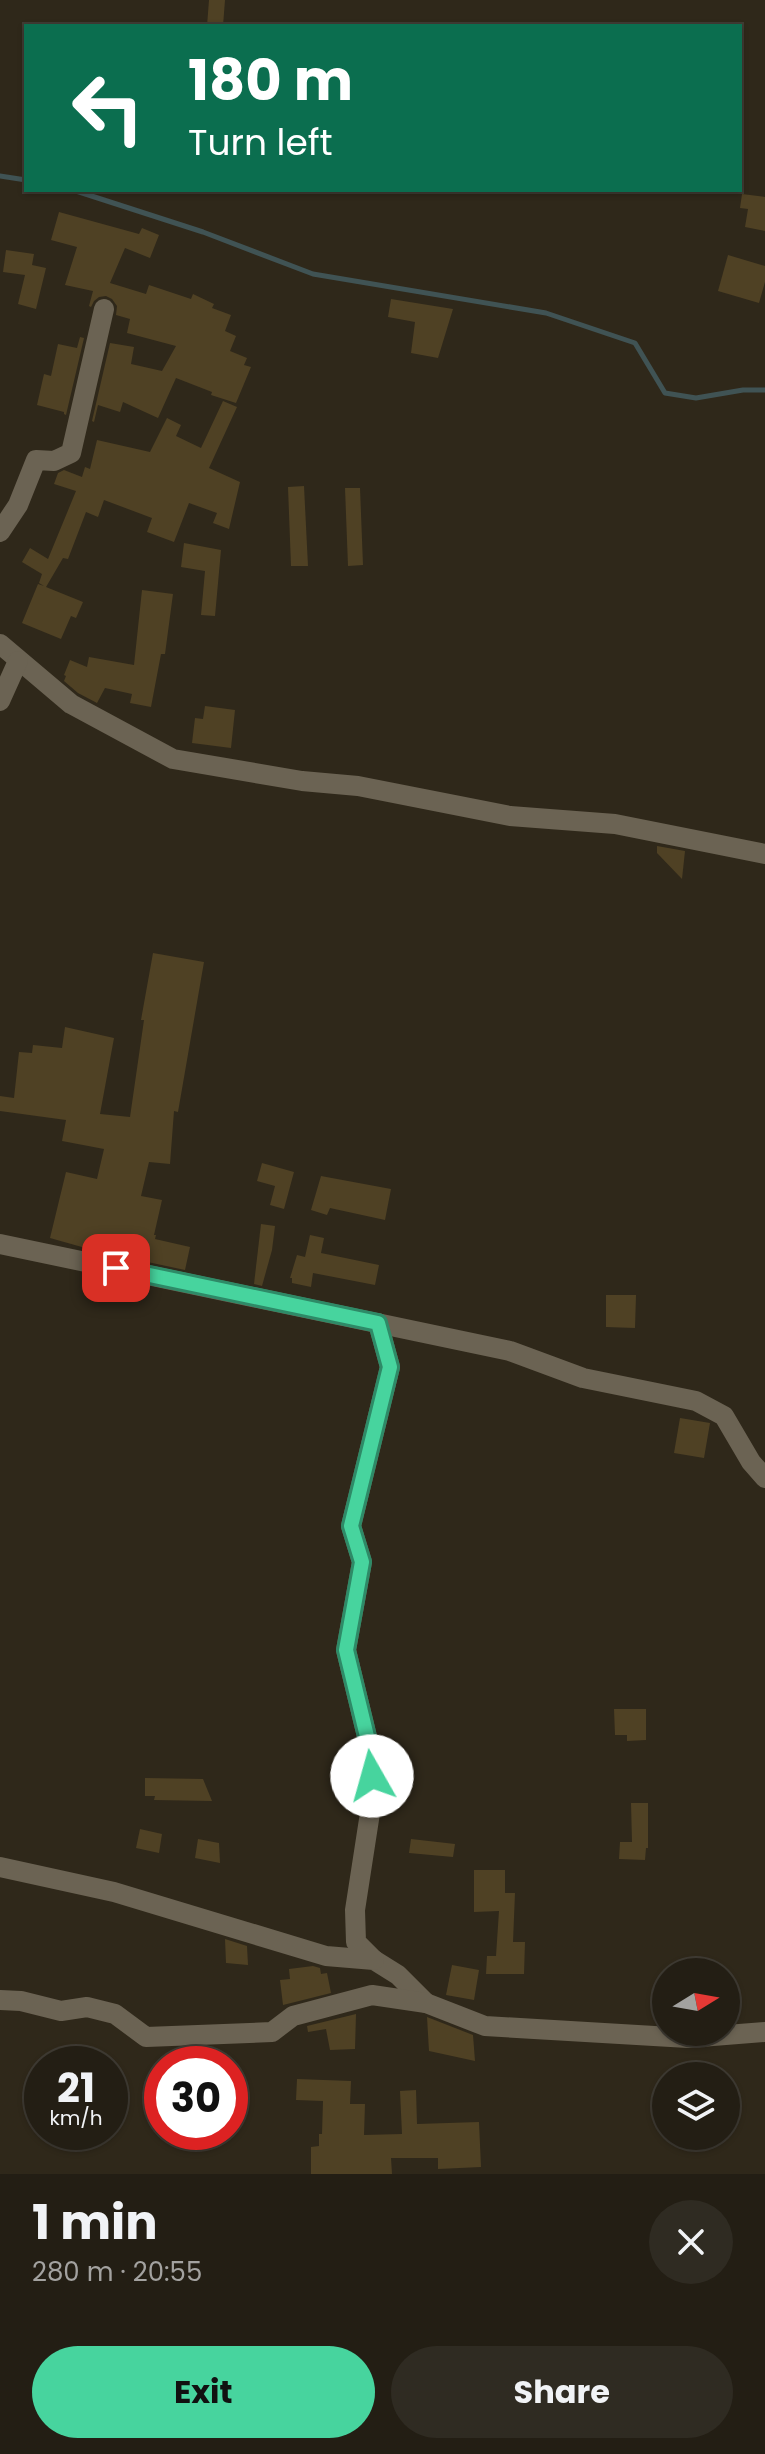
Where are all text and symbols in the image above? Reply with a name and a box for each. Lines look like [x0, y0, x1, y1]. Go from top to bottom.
text: 180 m [188, 41, 353, 120]
icon: left [56, 56, 160, 160]
text: Turn left [188, 117, 333, 168]
pin [82, 1234, 150, 1302]
icon: arrive [94, 1246, 138, 1290]
position arrow [330, 1734, 414, 1818]
north arrow [652, 1958, 740, 2046]
map controls [652, 1958, 740, 2150]
speed limit sign: 30 [144, 2046, 248, 2150]
text: 21 [57, 2060, 95, 2116]
button: layers [652, 2062, 740, 2150]
text: km/h [49, 2104, 103, 2132]
text: 1 min [32, 2189, 158, 2256]
button: close [649, 2200, 733, 2284]
text: 280 m · 20:55 [32, 2254, 202, 2290]
button: Exit [32, 2346, 375, 2438]
button: Share [391, 2346, 733, 2438]

